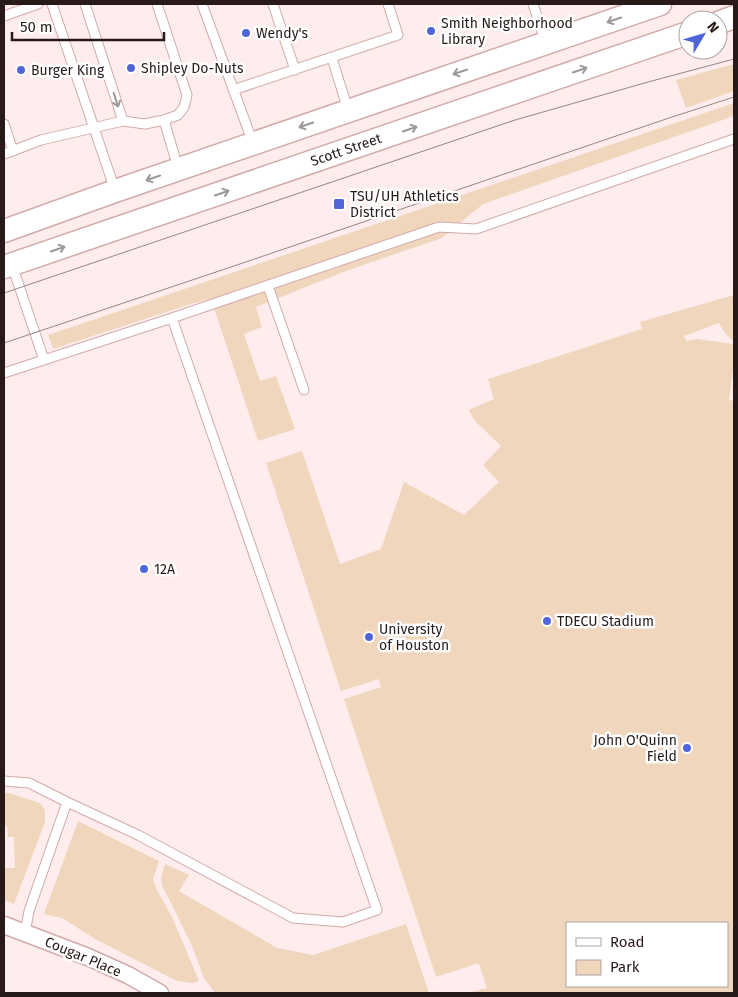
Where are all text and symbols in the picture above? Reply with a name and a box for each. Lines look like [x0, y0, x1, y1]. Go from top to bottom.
scale bar [12, 10, 165, 42]
north arrow [678, 10, 728, 60]
place label: Smith Neighborhood Library [441, 15, 573, 48]
one-way arrow [606, 15, 622, 25]
text: 50 m [20, 18, 53, 36]
text: N [703, 18, 722, 36]
place label: Wendy's [256, 25, 308, 42]
marker: Smith Neighborhood Library [425, 25, 437, 37]
marker: Wendy's [240, 27, 252, 39]
place label: Shipley Do-Nuts [141, 60, 244, 77]
place label: Burger King [31, 62, 105, 79]
marker: Shipley Do-Nuts [125, 62, 137, 74]
marker: Burger King [15, 64, 27, 76]
one-way arrow [572, 65, 587, 74]
one-way arrow [453, 68, 468, 77]
one-way arrow [112, 92, 121, 107]
one-way arrow [299, 121, 314, 130]
one-way arrow [401, 123, 417, 133]
street label: Scott Street [308, 130, 385, 170]
one-way arrow [145, 174, 161, 183]
one-way arrow [214, 188, 229, 197]
place label: TSU/UH Athletics District [350, 188, 459, 221]
marker: TSU/UH Athletics District [332, 197, 346, 211]
one-way arrow [50, 244, 65, 253]
place label: 12A [154, 561, 175, 578]
marker: 12A [138, 563, 150, 575]
place label: TDECU Stadium [557, 613, 654, 630]
marker: TDECU Stadium [541, 615, 553, 627]
place label: University of Houston [379, 621, 449, 654]
marker: University of Houston [363, 631, 375, 643]
place label: John O'Quinn Field [594, 732, 677, 765]
marker: John O'Quinn Field [681, 742, 693, 754]
legend [566, 922, 728, 987]
street label: Cougar Place [42, 933, 124, 981]
text: Road [610, 933, 645, 951]
text: Park [610, 958, 640, 976]

